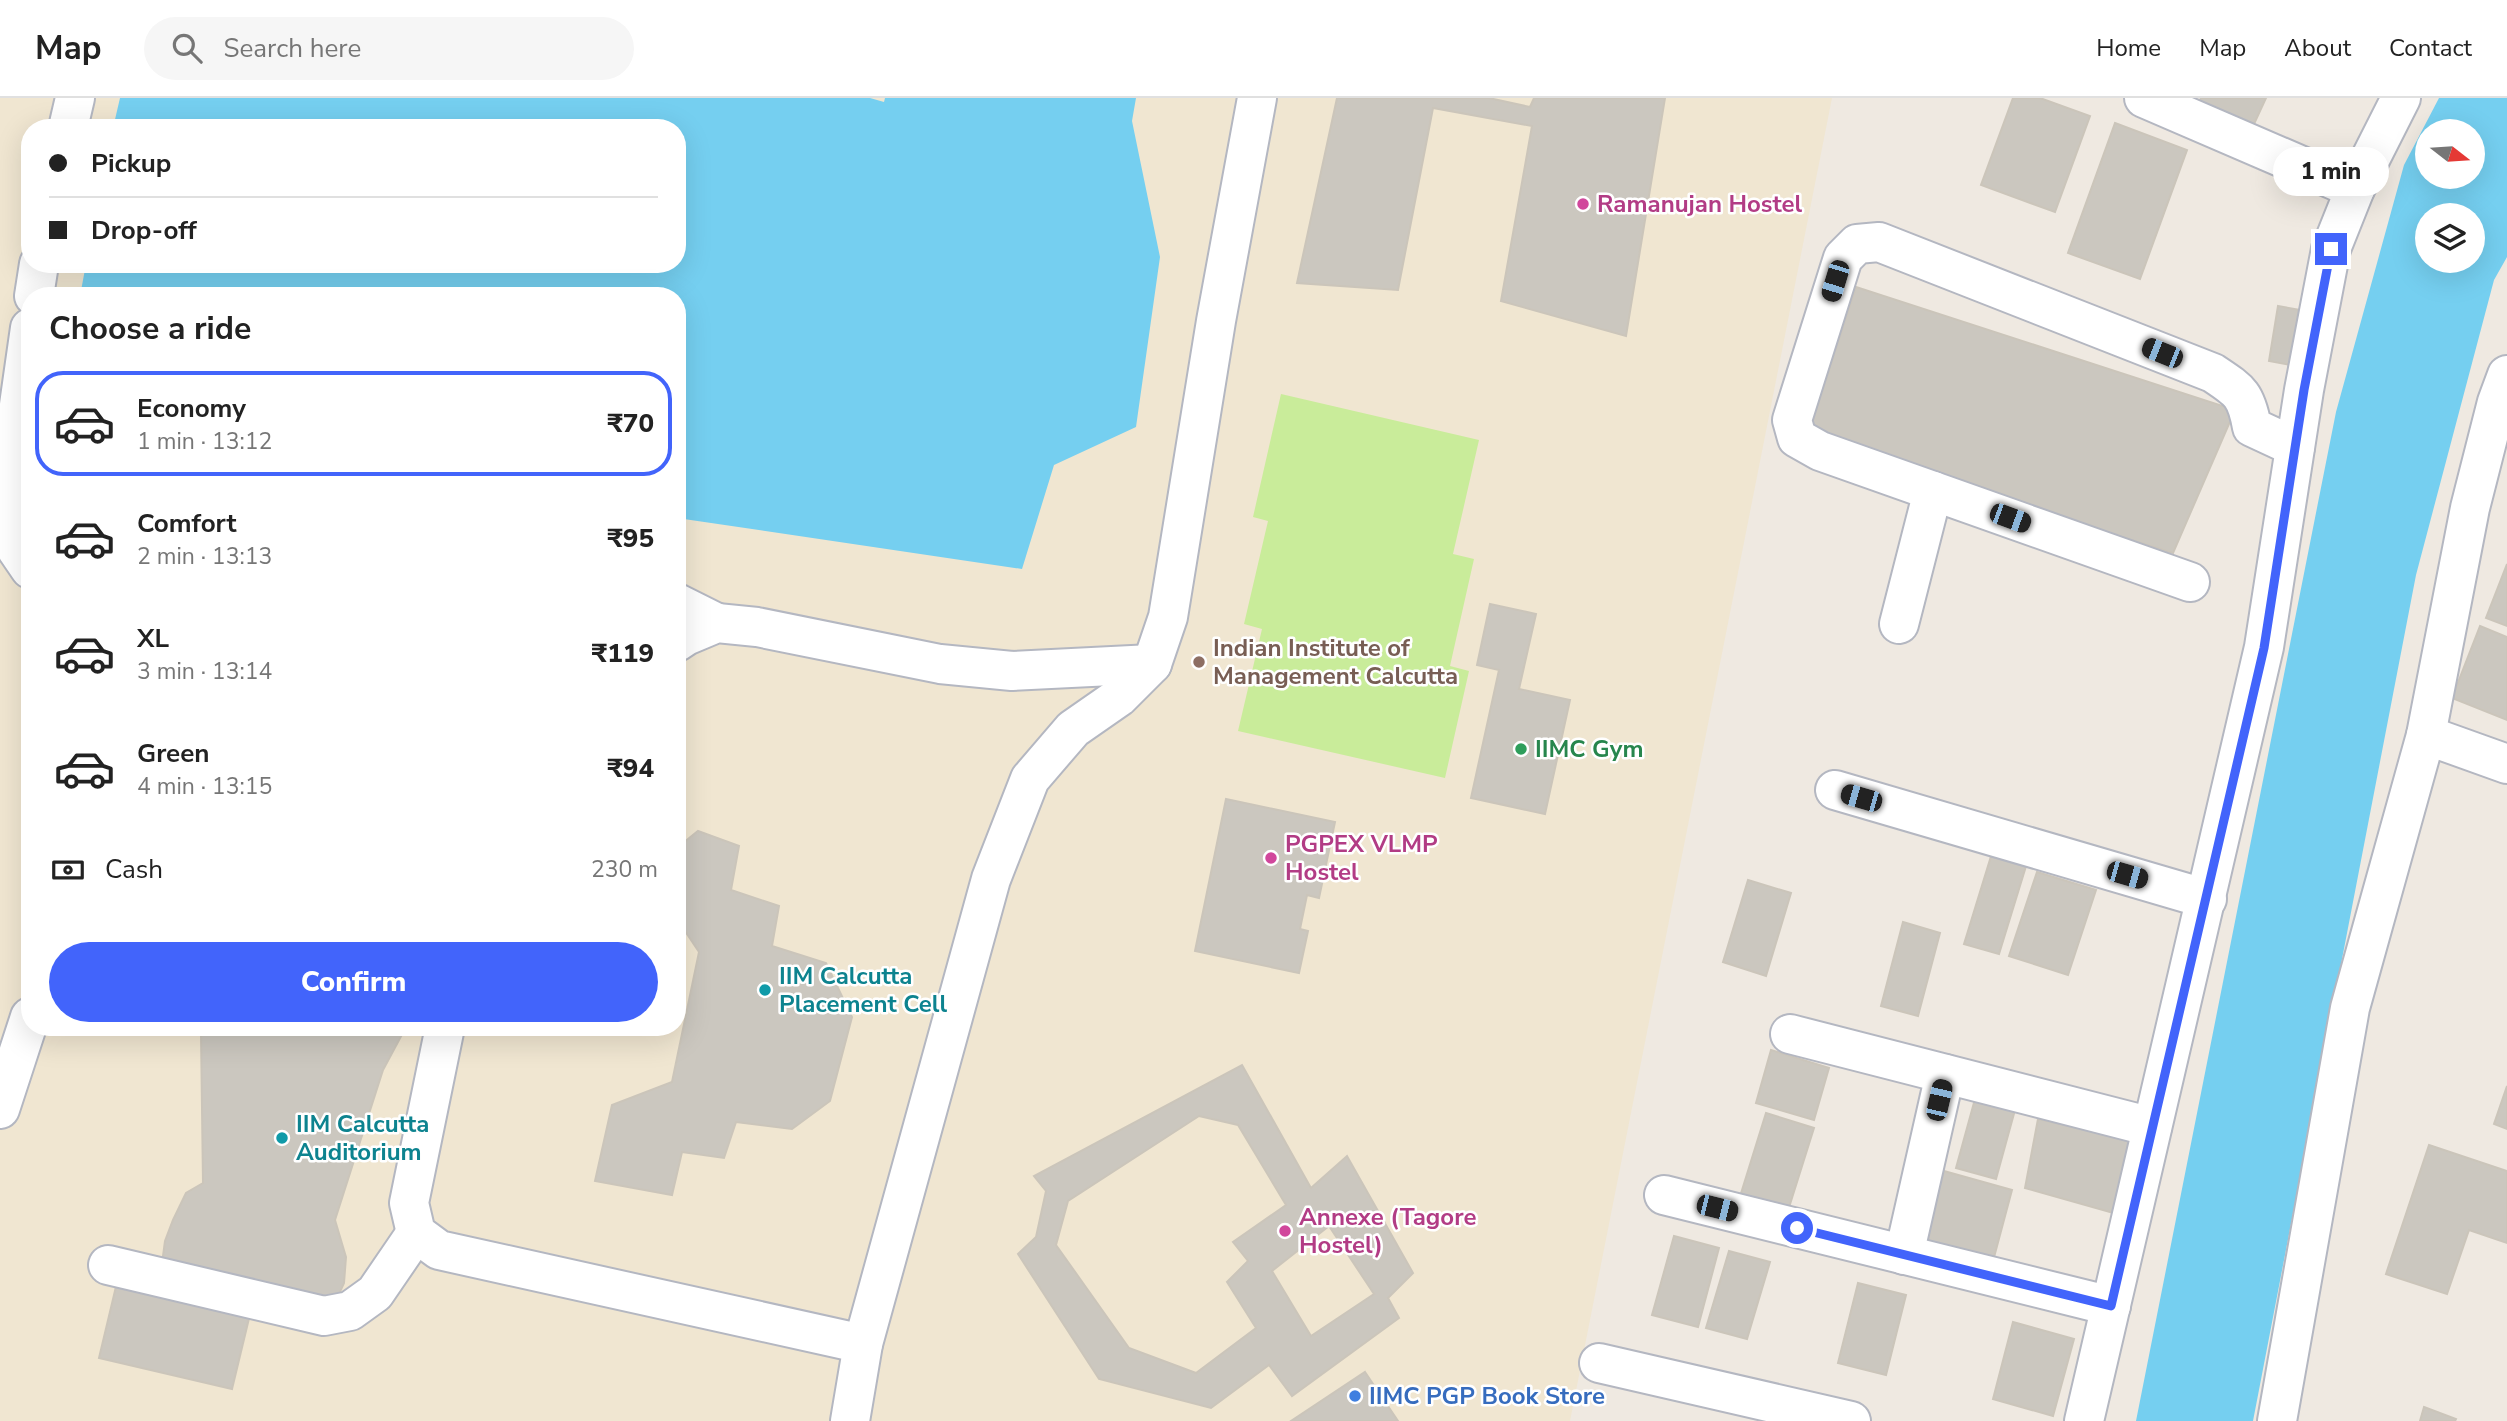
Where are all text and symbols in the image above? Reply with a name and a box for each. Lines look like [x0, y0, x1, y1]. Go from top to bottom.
search box [144, 17, 634, 80]
text: Map [35, 26, 102, 71]
icon: search [168, 29, 206, 67]
text: Search here [224, 31, 361, 66]
text: Home [2096, 32, 2161, 64]
text: Map [2199, 32, 2246, 64]
text: About [2284, 32, 2351, 64]
text: Contact [2389, 32, 2472, 64]
north arrow [2415, 119, 2485, 189]
map controls [2415, 119, 2485, 273]
text: Pickup [91, 146, 171, 181]
callout: 1 min [2273, 148, 2389, 197]
text: 1 min [2301, 156, 2361, 187]
place label: Ramanujan Hostel [1597, 188, 1803, 220]
marker: Ramanujan Hostel [1575, 196, 1591, 212]
button: layers [2415, 203, 2485, 273]
text: Drop-off [91, 213, 197, 248]
route end [2315, 233, 2347, 265]
car [1819, 258, 1852, 304]
text: Choose a ride [49, 307, 251, 350]
car [2139, 335, 2186, 371]
text: Economy [137, 391, 246, 426]
icon: car [53, 392, 116, 455]
text: ₹70 [607, 406, 654, 441]
text: 1 min · 13:12 [137, 426, 272, 457]
car [1987, 501, 2034, 535]
text: Comfort [137, 506, 237, 541]
icon: car [53, 507, 116, 570]
text: ₹95 [607, 521, 654, 556]
text: 2 min · 13:13 [137, 541, 272, 572]
text: XL [137, 621, 169, 656]
icon: car [53, 622, 116, 685]
place label: Indian Institute of Management Calcutta [1213, 632, 1458, 692]
text: ₹119 [592, 636, 654, 671]
marker: Indian Institute of Management Calcutta [1191, 654, 1207, 670]
text: 3 min · 13:14 [137, 656, 272, 687]
place label: IIMC Gym [1535, 733, 1643, 765]
text: Green [137, 736, 210, 771]
icon: car [53, 737, 116, 800]
marker: IIMC Gym [1513, 741, 1529, 757]
text: ₹94 [607, 751, 654, 786]
text: 4 min · 13:15 [137, 771, 272, 802]
car [1838, 782, 1885, 814]
place label: PGPEX VLMP Hostel [1285, 828, 1438, 888]
marker: PGPEX VLMP Hostel [1263, 850, 1279, 866]
icon: cash [49, 851, 87, 889]
text: Cash [105, 852, 163, 887]
text: 230 m [591, 854, 658, 885]
car [2104, 859, 2151, 891]
button: Confirm [49, 942, 658, 1022]
place label: IIM Calcutta Placement Cell [779, 960, 947, 1020]
marker: IIM Calcutta Placement Cell [757, 982, 773, 998]
car [1925, 1077, 1954, 1123]
place label: IIM Calcutta Auditorium [296, 1108, 429, 1168]
marker: IIM Calcutta Auditorium [274, 1130, 290, 1146]
car [1695, 1193, 1740, 1223]
place label: Annexe (Tagore Hostel) [1299, 1201, 1476, 1261]
route start [1781, 1212, 1813, 1244]
marker: Annexe (Tagore Hostel) [1277, 1223, 1293, 1239]
place label: IIMC PGP Book Store [1369, 1380, 1605, 1412]
marker: IIMC PGP Book Store [1347, 1388, 1363, 1404]

